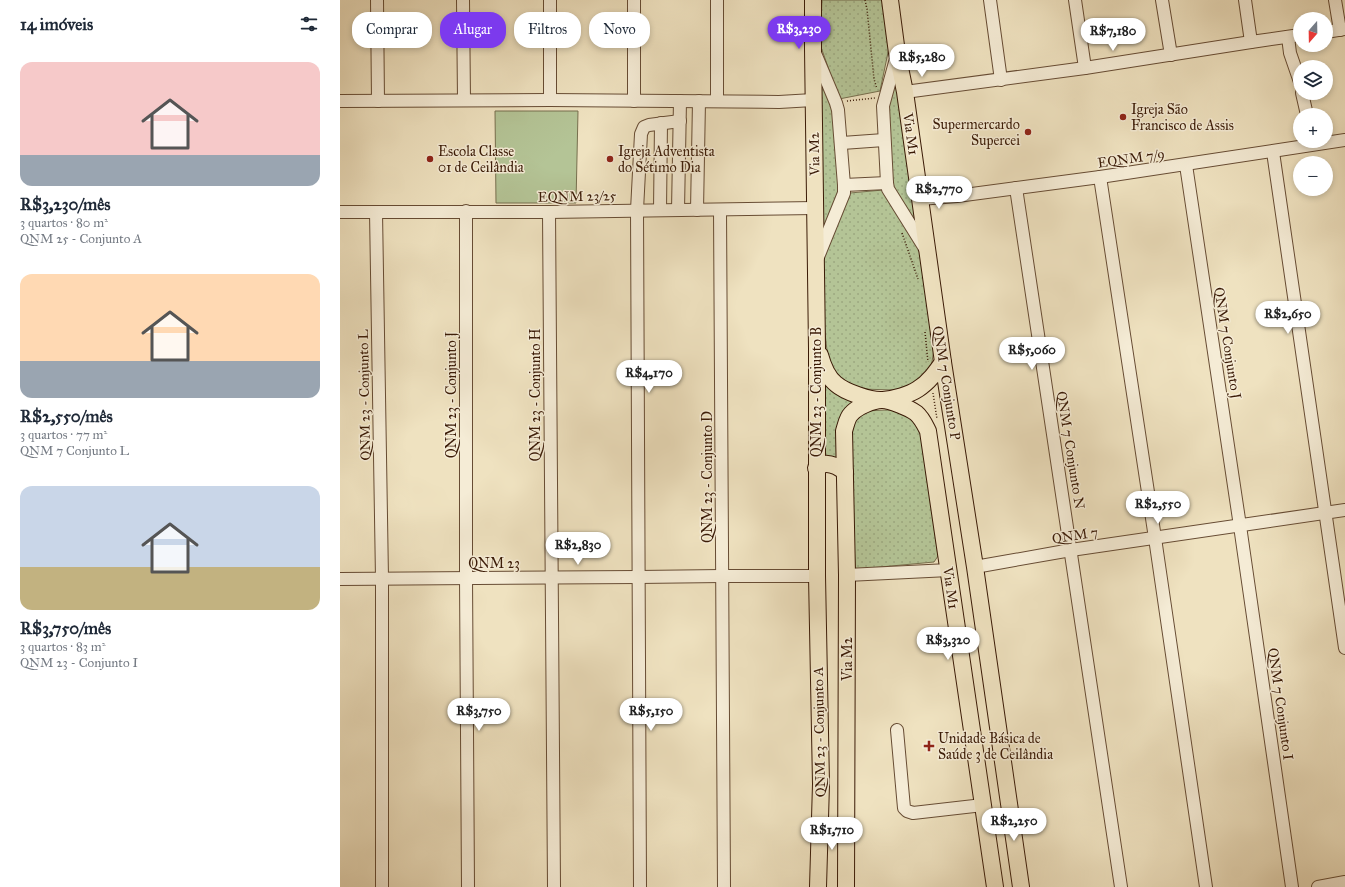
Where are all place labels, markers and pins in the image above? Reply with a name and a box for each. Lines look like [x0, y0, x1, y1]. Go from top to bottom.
pin: R$3,230 [762, 16, 836, 50]
pin: R$7,180 [1076, 18, 1150, 52]
pin: R$5,280 [885, 44, 959, 78]
place label: Igreja São Francisco de Assis [1131, 101, 1234, 134]
marker: Igreja São Francisco de Assis [1118, 112, 1128, 122]
place label: Supermercardo Supercei [932, 116, 1020, 149]
marker: Supermercardo Supercei [1023, 127, 1033, 137]
place label: Escola Classe 01 de Ceilândia [438, 143, 524, 176]
place label: Igreja Adventista do Sétimo Dia [618, 143, 715, 176]
marker: Escola Classe 01 de Ceilândia [425, 154, 435, 164]
marker: Igreja Adventista do Sétimo Dia [605, 154, 615, 164]
pin: R$2,770 [902, 176, 976, 210]
pin: R$2,650 [1251, 301, 1325, 335]
pin: R$5,060 [995, 337, 1069, 371]
pin: R$4,170 [612, 360, 686, 394]
pin: R$2,550 [1121, 491, 1195, 525]
pin: R$2,830 [541, 532, 615, 566]
pin: R$3,320 [911, 627, 985, 661]
pin: R$3,750 [442, 698, 516, 732]
pin: R$5,150 [614, 698, 688, 732]
place label: Unidade Básica de Saúde 3 de Ceilândia [938, 730, 1053, 763]
marker: Unidade Básica de Saúde 3 de Ceilândia [923, 740, 935, 752]
pin: R$2,250 [977, 808, 1051, 842]
pin: R$1,710 [795, 817, 869, 851]

